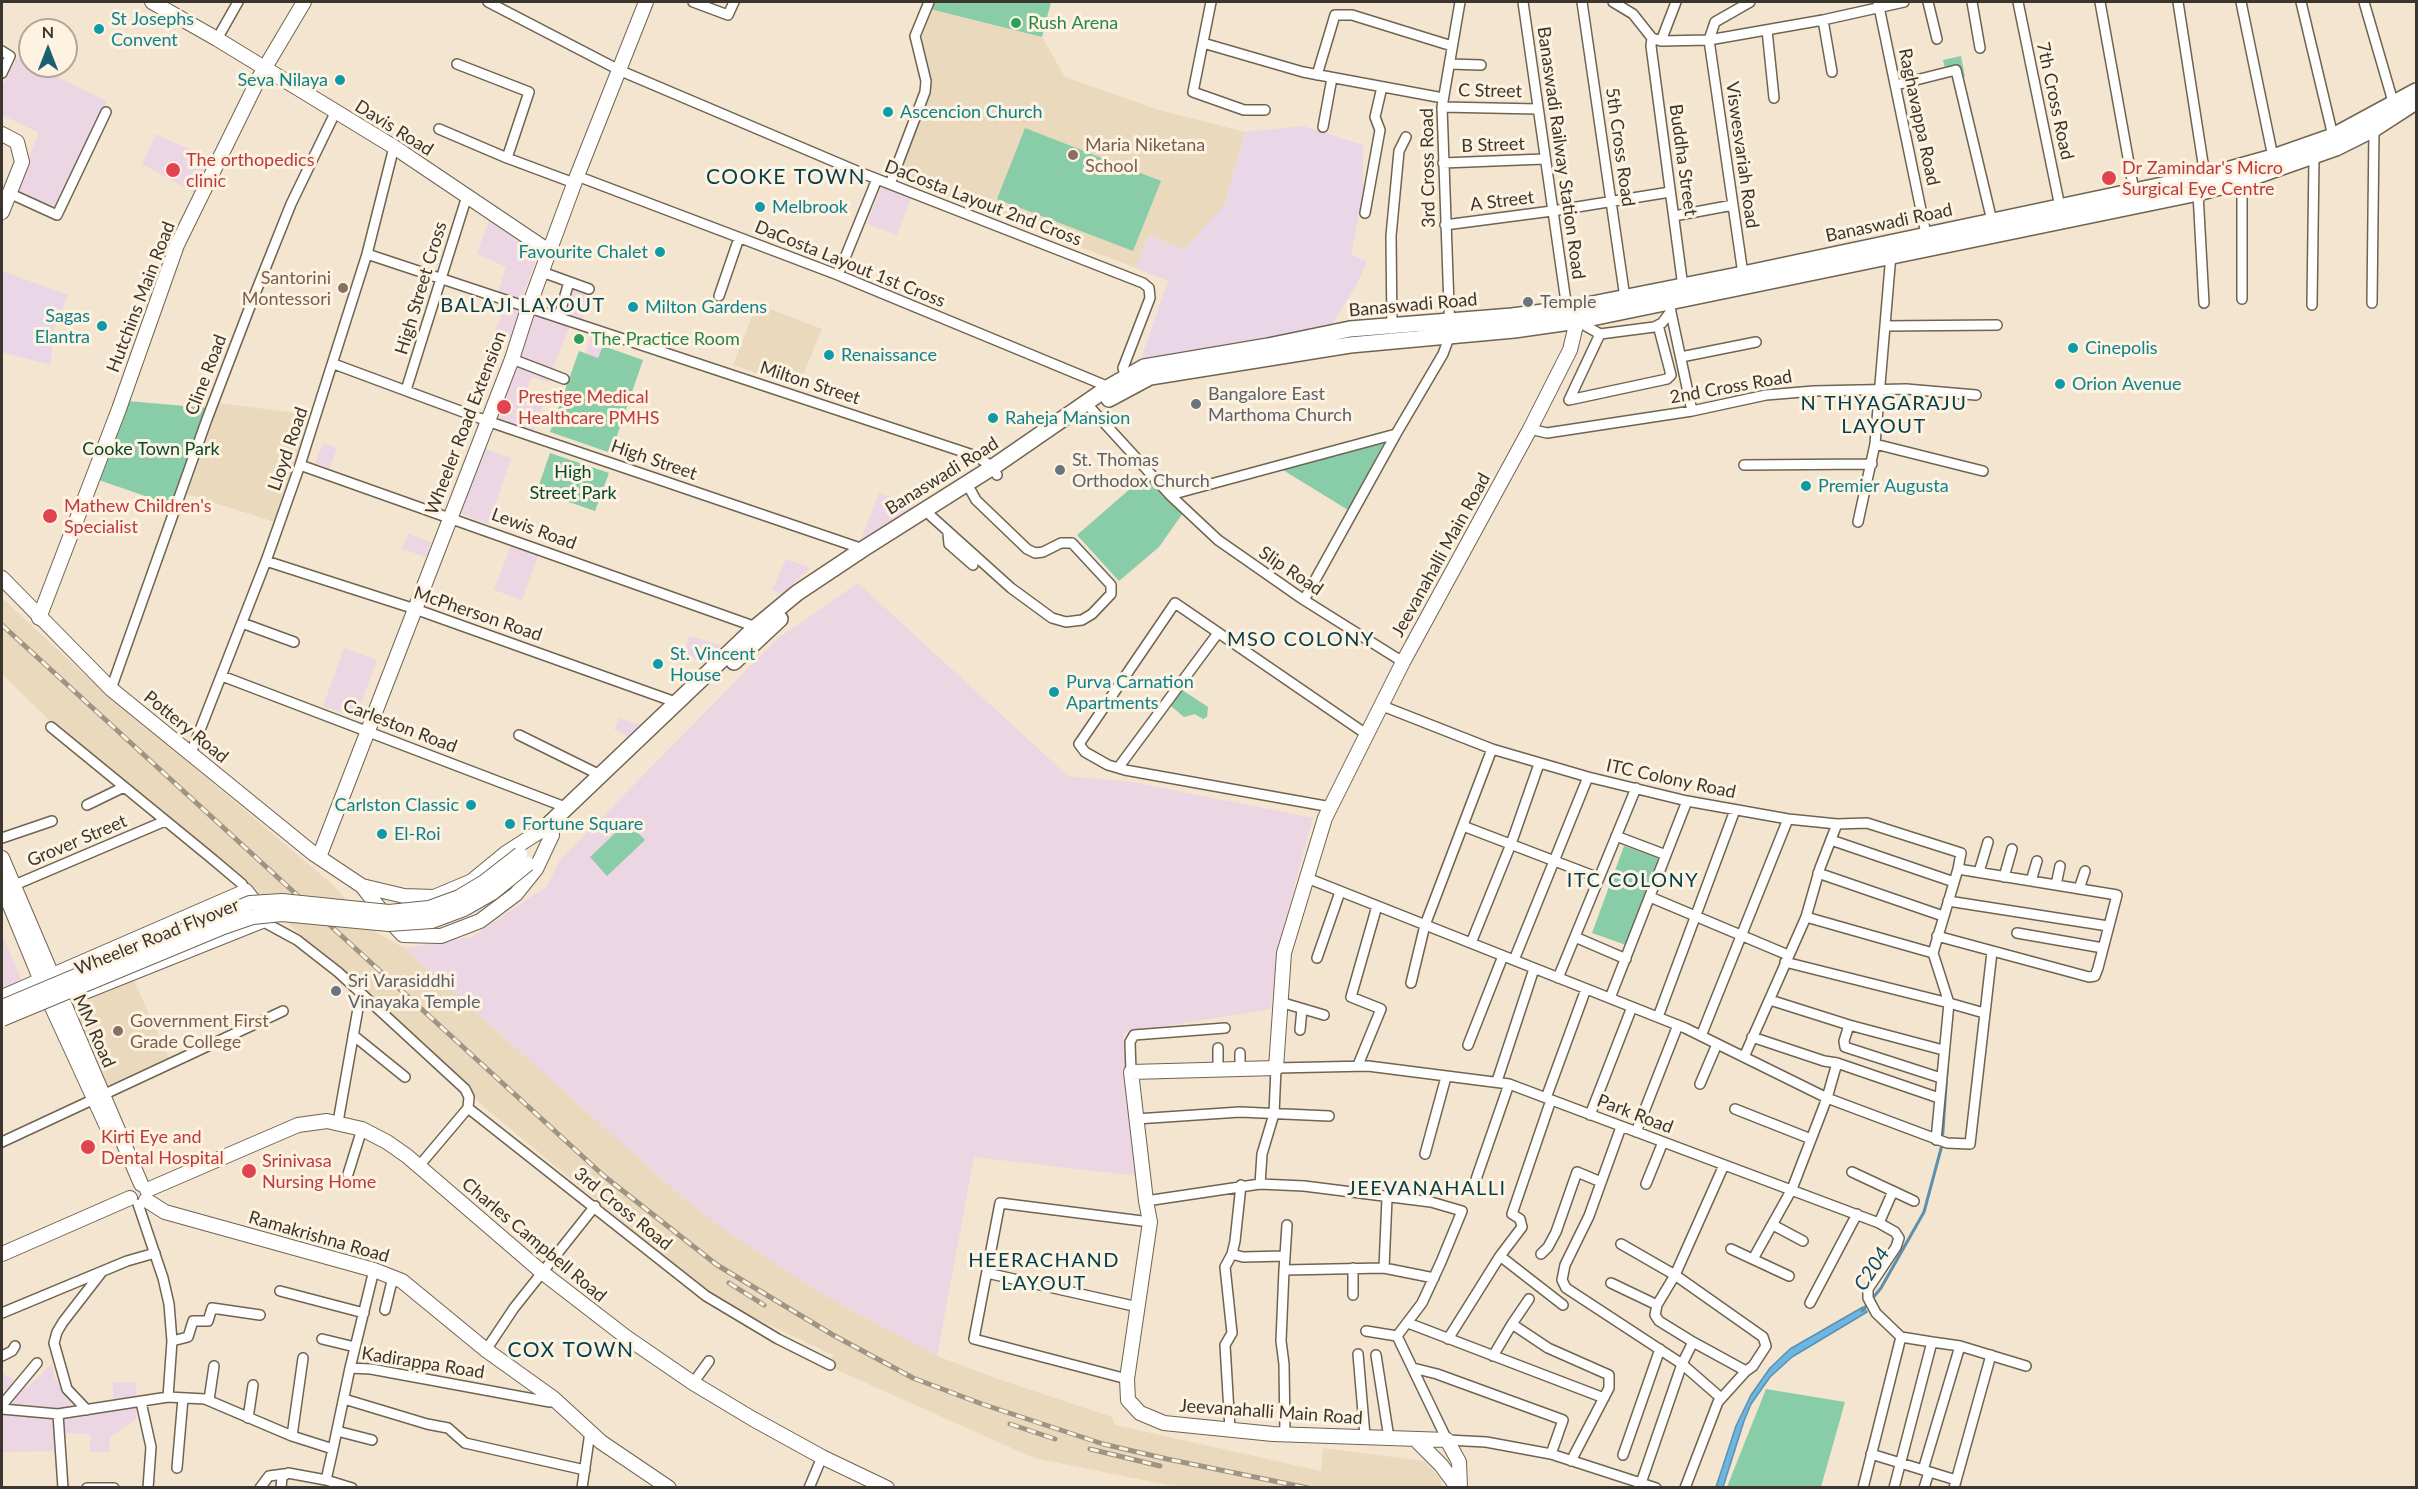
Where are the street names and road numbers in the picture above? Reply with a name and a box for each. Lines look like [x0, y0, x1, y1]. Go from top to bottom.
street label: Banaswadi Railway Station Road [1533, 25, 1589, 281]
street label: 7th Cross Road [2032, 40, 2078, 162]
street label: Raghavappa Road [1894, 46, 1944, 188]
street label: C Street [1458, 80, 1522, 102]
street label: Viswesvariah Road [1721, 80, 1763, 230]
street label: 5th Cross Road [1601, 86, 1639, 208]
street label: Davis Road [351, 95, 437, 161]
street label: Buddha Street [1664, 103, 1702, 217]
street label: 3rd Cross Road [1416, 108, 1440, 228]
street label: B Street [1461, 133, 1525, 157]
street label: DaCosta Layout 2nd Cross [881, 155, 1085, 251]
street label: A Street [1469, 186, 1535, 216]
street label: Banaswadi Road [1824, 199, 1954, 247]
street label: DaCosta Layout 1st Cross [752, 216, 948, 312]
street label: Hutchins Main Road [102, 219, 180, 375]
street label: High Street Cross [391, 219, 451, 357]
street label: Banaswadi Road [1348, 289, 1478, 321]
street label: Wheeler Road Extension [421, 328, 511, 518]
street label: Cline Road [181, 332, 231, 418]
street label: Milton Street [757, 357, 863, 409]
street label: 2nd Cross Road [1668, 366, 1794, 408]
street label: Lloyd Road [264, 404, 312, 494]
street label: Banaswadi Road [882, 433, 1002, 519]
street label: High Street [608, 435, 700, 485]
street label: Jeevanahalli Main Road [1387, 469, 1495, 641]
street label: Lewis Road [489, 504, 579, 554]
street label: Slip Road [1255, 542, 1327, 600]
street label: McPherson Road [411, 582, 545, 646]
street label: Pottery Road [139, 686, 233, 768]
street label: Carleston Road [340, 694, 460, 758]
street label: ITC Colony Road [1604, 755, 1738, 803]
street label: Grover Street [24, 810, 130, 872]
street label: Wheeler Road Flyover [72, 894, 242, 980]
street label: MM Road [68, 991, 120, 1071]
street label: Park Road [1594, 1090, 1676, 1138]
street label: 3rd Cross Road [570, 1163, 676, 1255]
street label: Charles Campbell Road [457, 1173, 611, 1307]
street label: Ramakrishna Road [246, 1207, 392, 1267]
street label: Kadirappa Road [360, 1343, 486, 1383]
street label: Jeevanahalli Main Road [1179, 1395, 1363, 1429]

